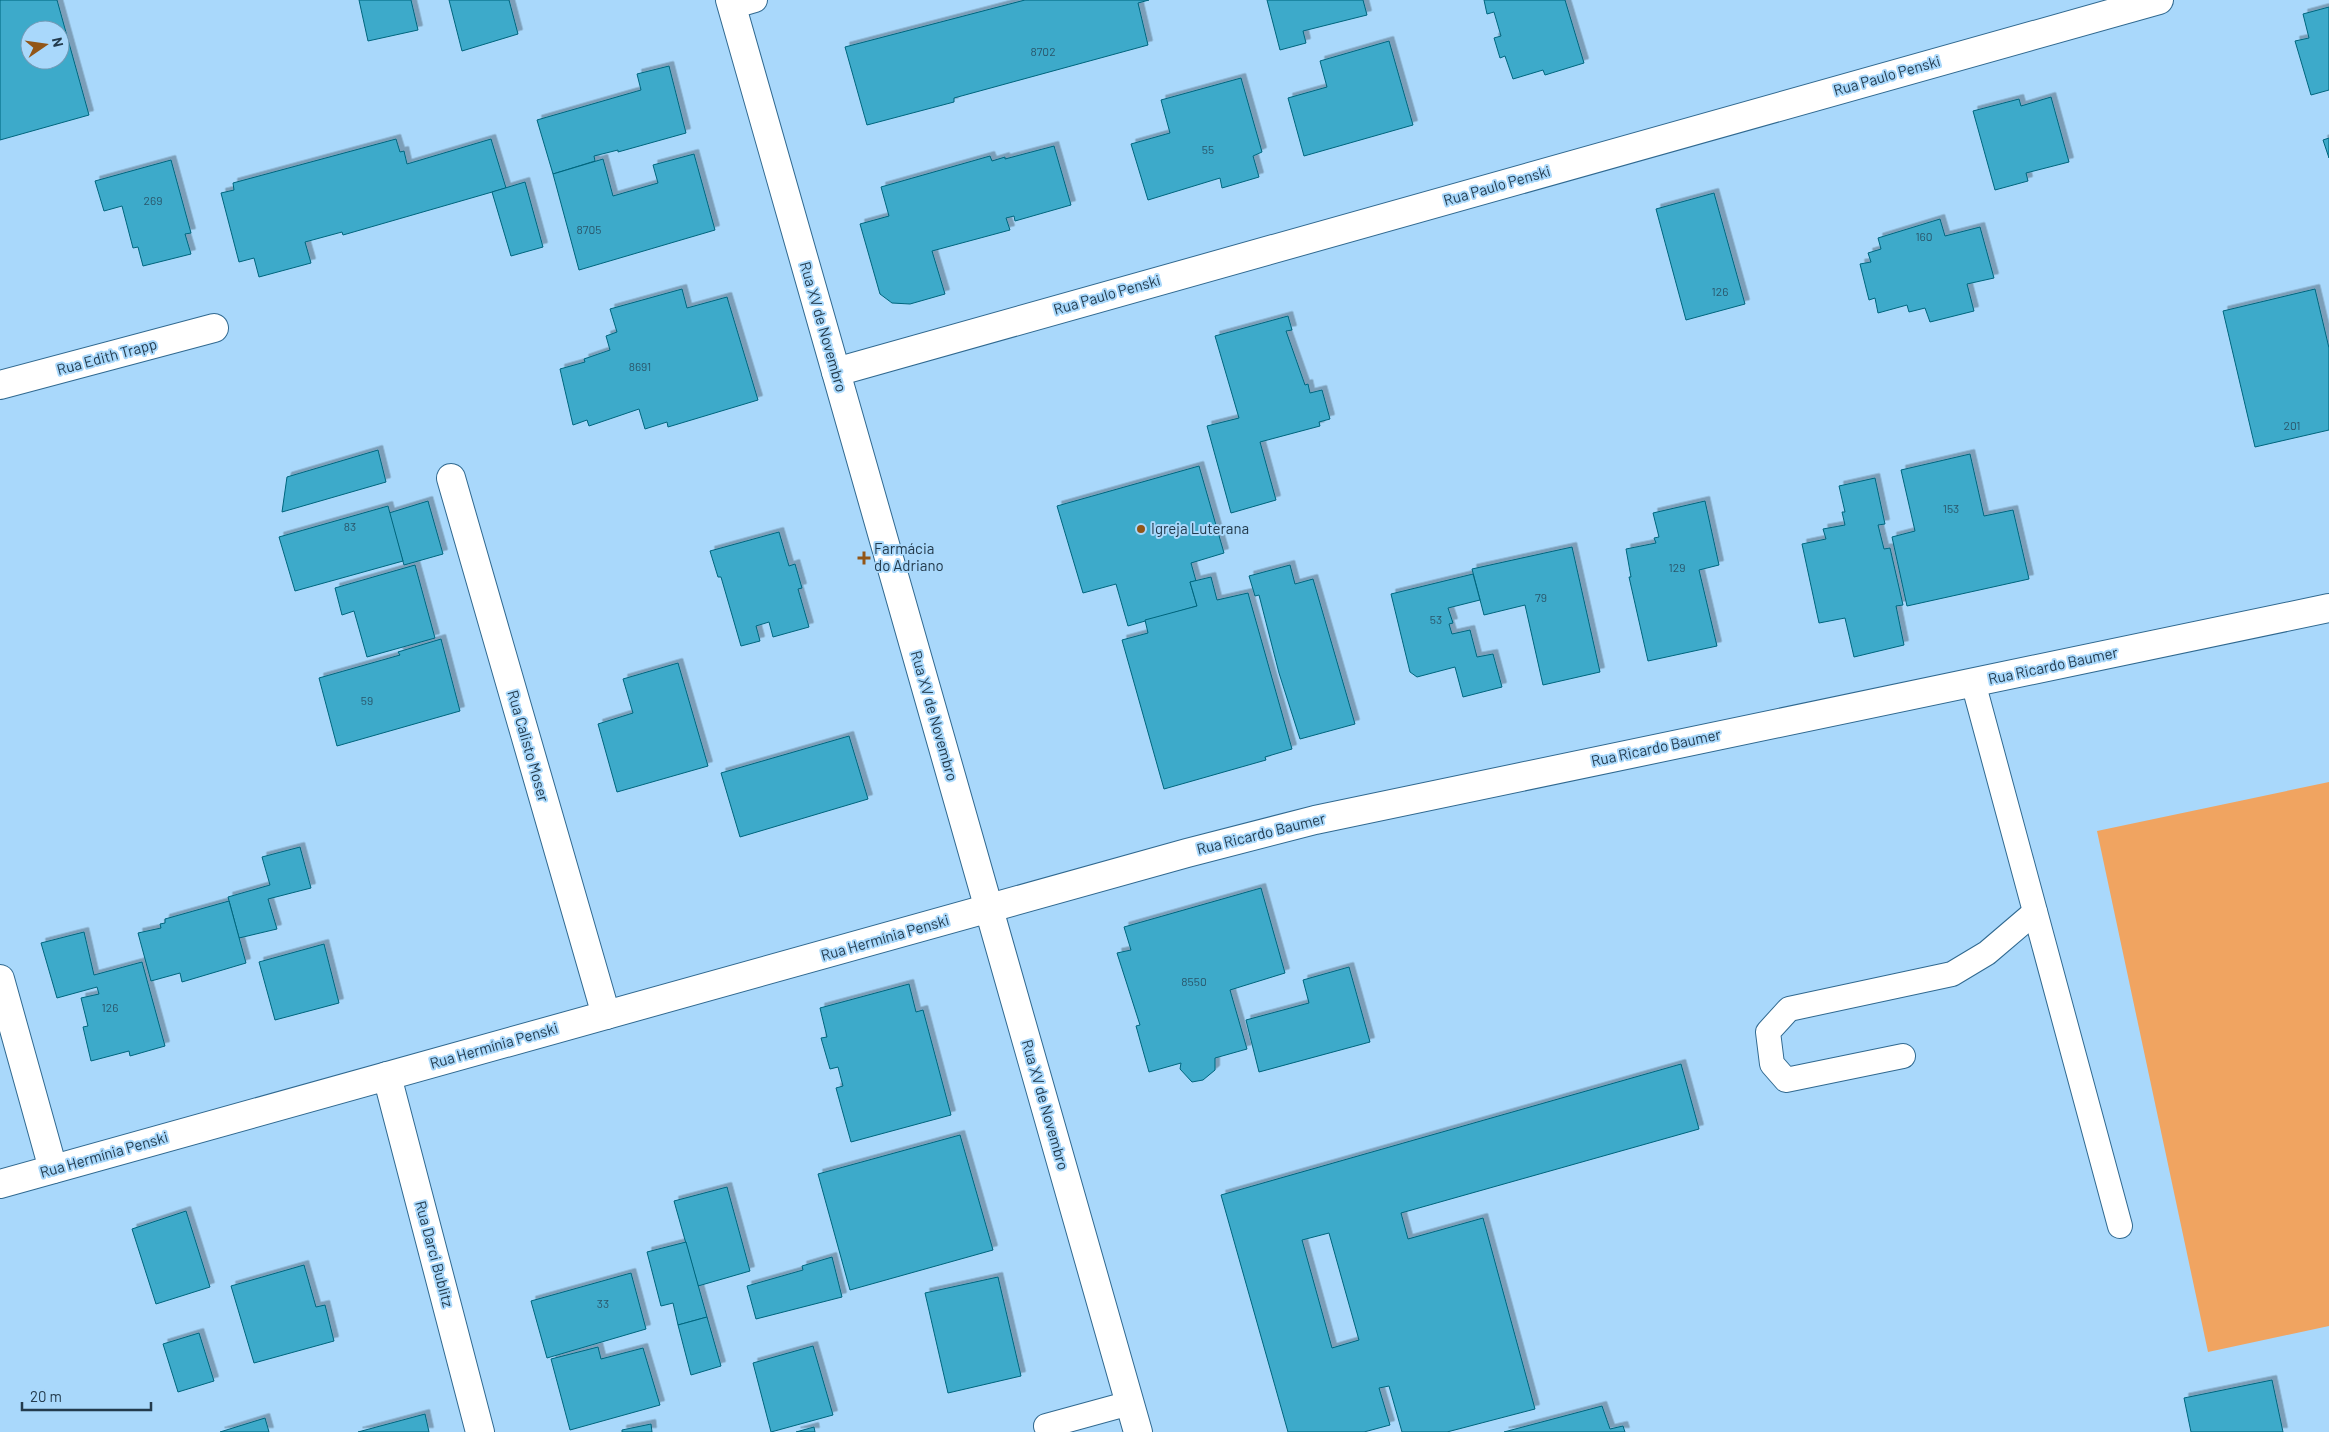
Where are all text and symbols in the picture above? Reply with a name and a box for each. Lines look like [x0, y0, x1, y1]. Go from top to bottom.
north arrow [20, 20, 70, 70]
text: N [49, 36, 67, 48]
house number: 8702 [1030, 44, 1056, 58]
street label: Rua Paulo Penski [1831, 51, 1942, 99]
house number: 55 [1202, 142, 1214, 156]
street label: Rua Paulo Penski [1441, 161, 1552, 209]
house number: 269 [144, 193, 162, 207]
house number: 8705 [577, 222, 601, 236]
house number: 160 [1915, 229, 1933, 243]
street label: Rua XV de Novembro [797, 259, 851, 394]
street label: Rua Paulo Penski [1051, 270, 1162, 318]
house number: 126 [1712, 284, 1728, 298]
street label: Rua Edith Trapp [55, 334, 159, 378]
house number: 8691 [629, 359, 651, 373]
house number: 201 [2283, 418, 2301, 432]
house number: 153 [1943, 501, 1959, 515]
house number: 83 [344, 519, 356, 533]
place label: Igreja Luterana [1151, 519, 1249, 537]
marker: Igreja Luterana [1135, 523, 1147, 535]
place label: Farmácia do Adriano [874, 539, 944, 574]
marker: Farmácia do Adriano [858, 552, 870, 564]
house number: 129 [1669, 560, 1685, 574]
house number: 79 [1535, 590, 1547, 604]
house number: 53 [1430, 612, 1442, 626]
street label: Rua Ricardo Baumer [1986, 642, 2120, 688]
street label: Rua XV de Novembro [908, 648, 962, 783]
street label: Rua Calisto Moser [504, 688, 554, 804]
house number: 59 [361, 693, 373, 707]
street label: Rua Ricardo Baumer [1589, 724, 1723, 770]
street label: Rua Ricardo Baumer [1195, 808, 1327, 858]
street label: Rua Hermínia Penski [819, 910, 951, 964]
house number: 8550 [1181, 974, 1207, 988]
house number: 126 [102, 1000, 118, 1014]
street label: Rua Hermínia Penski [428, 1018, 560, 1072]
street label: Rua XV de Novembro [1019, 1037, 1073, 1172]
street label: Rua Hermínia Penski [38, 1127, 170, 1181]
street label: Rua Darci Bublitz [412, 1198, 458, 1309]
house number: 33 [597, 1296, 609, 1310]
scale bar [22, 1380, 151, 1412]
text: 20 m [30, 1387, 62, 1405]

